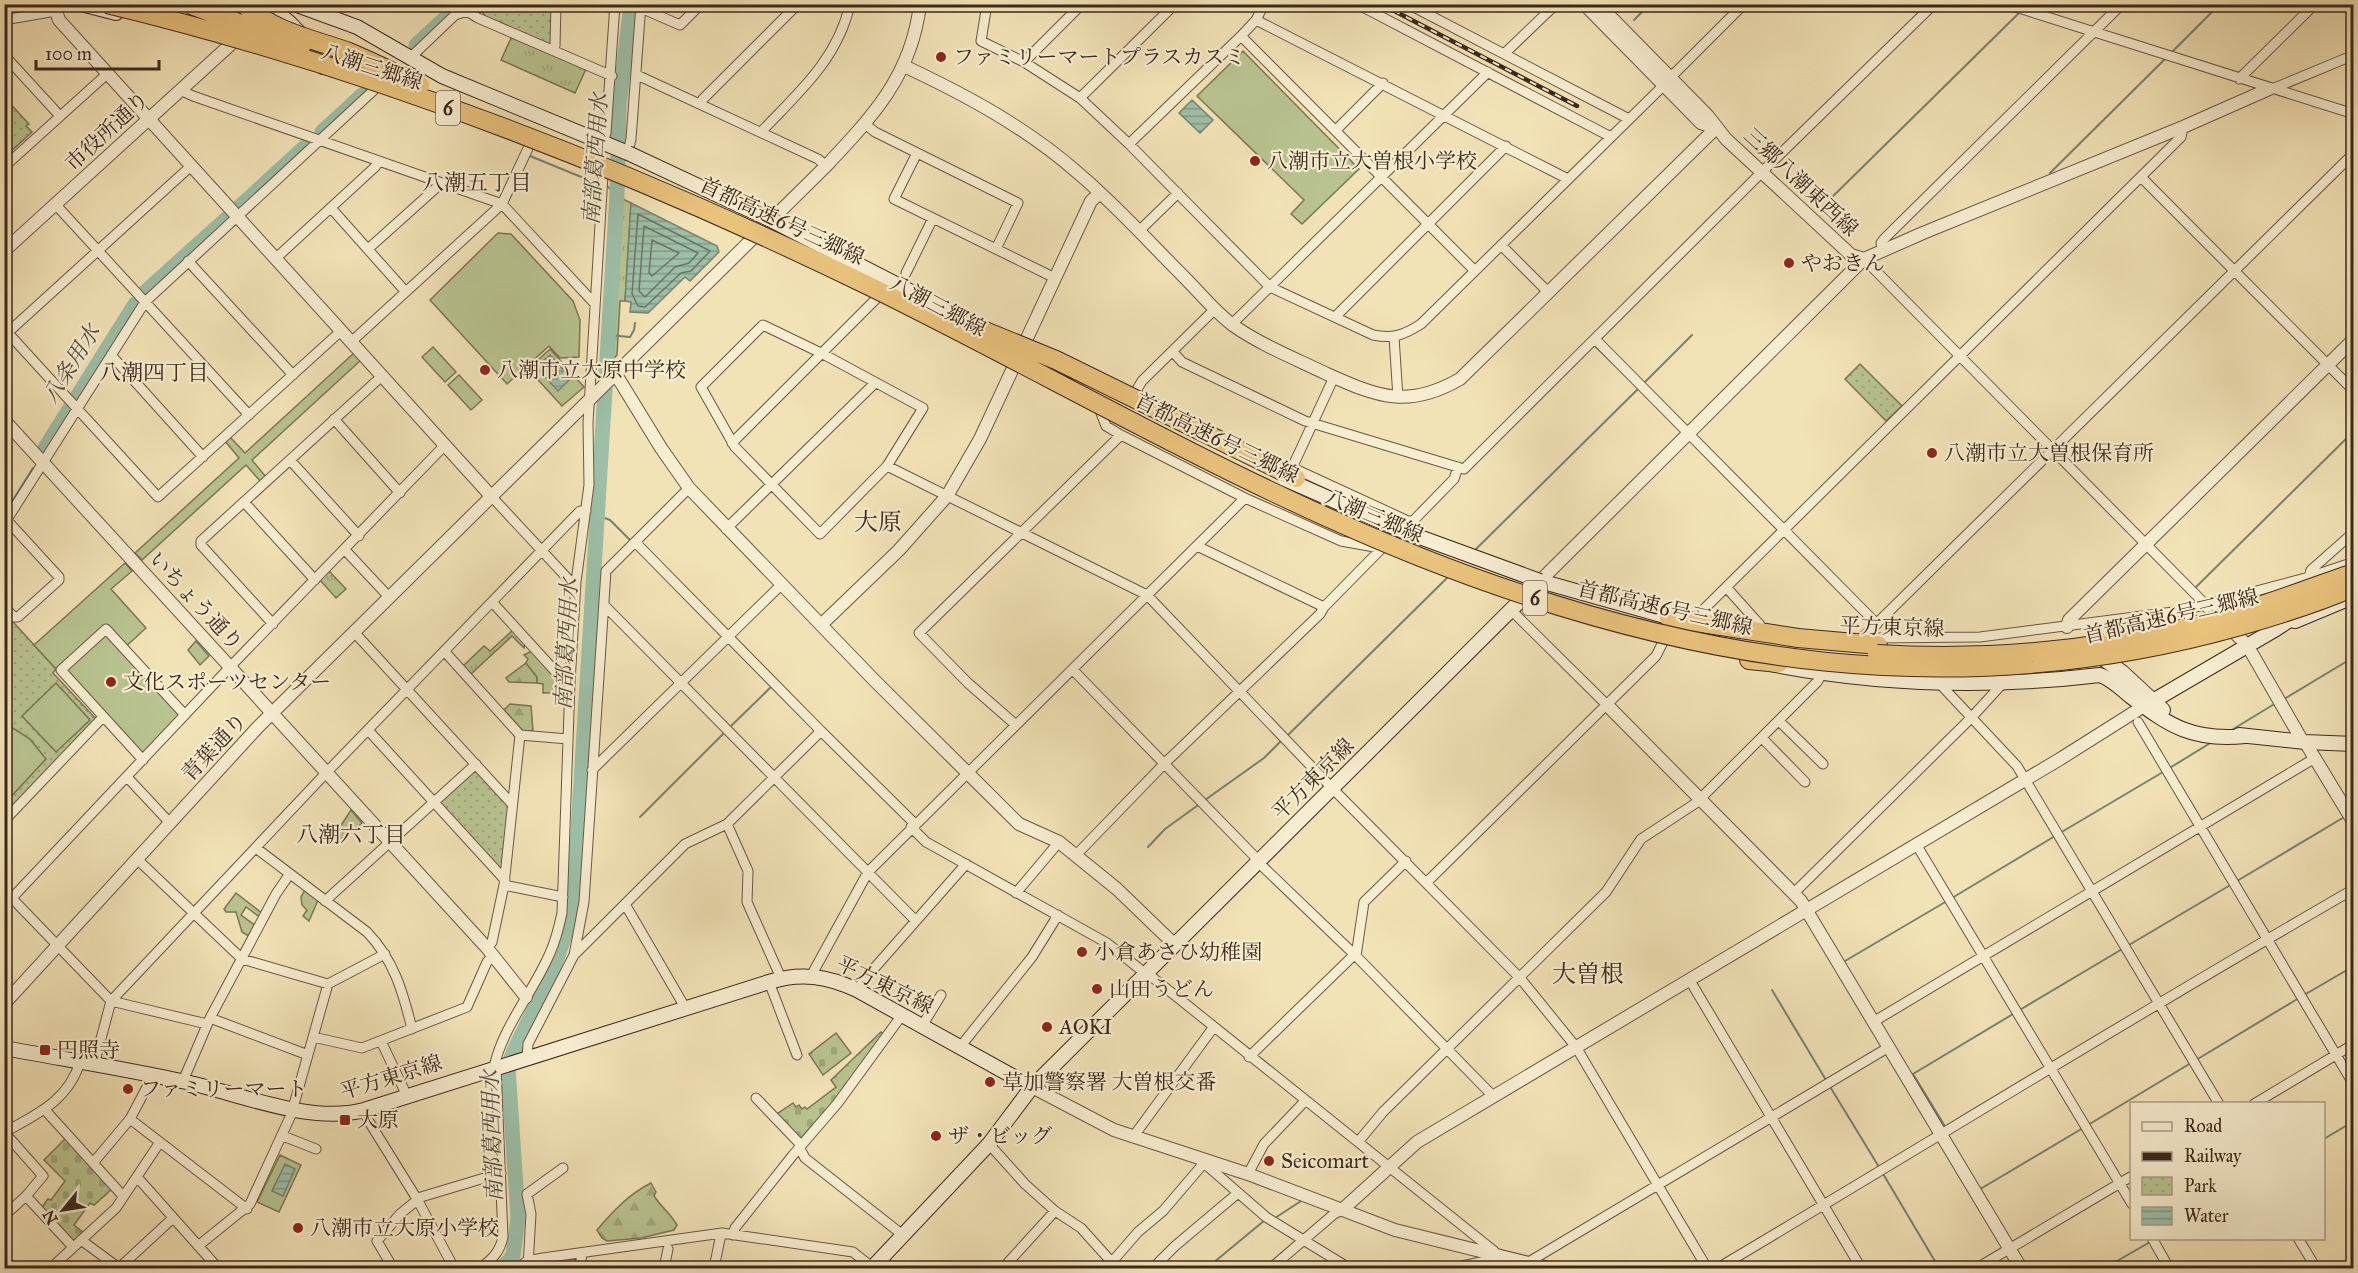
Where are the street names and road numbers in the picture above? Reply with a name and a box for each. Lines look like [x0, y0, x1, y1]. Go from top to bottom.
street label: 八潮三郷線 [318, 38, 426, 96]
street label: 市役所通り [60, 86, 154, 176]
road number: 6 [436, 91, 460, 125]
street label: 三郷八潮東西線 [1738, 122, 1864, 242]
street label: 首都高速6号三郷線 [695, 171, 869, 271]
street label: 八潮三郷線 [886, 270, 990, 342]
street label: 首都高速6号三郷線 [1131, 387, 1303, 489]
street label: 八潮三郷線 [1321, 484, 1427, 548]
street label: いちょう通り [144, 546, 248, 656]
street label: 首都高速6号三郷線 [1575, 575, 1755, 641]
road number: 6 [1523, 581, 1547, 615]
street label: 首都高速6号三郷線 [2081, 583, 2261, 649]
street label: 平方東京線 [1839, 612, 1945, 642]
street label: 青葉通り [176, 707, 252, 787]
street label: 平方東京線 [1267, 733, 1359, 825]
street label: 平方東京線 [832, 950, 938, 1020]
street label: 平方東京線 [337, 1049, 445, 1105]

